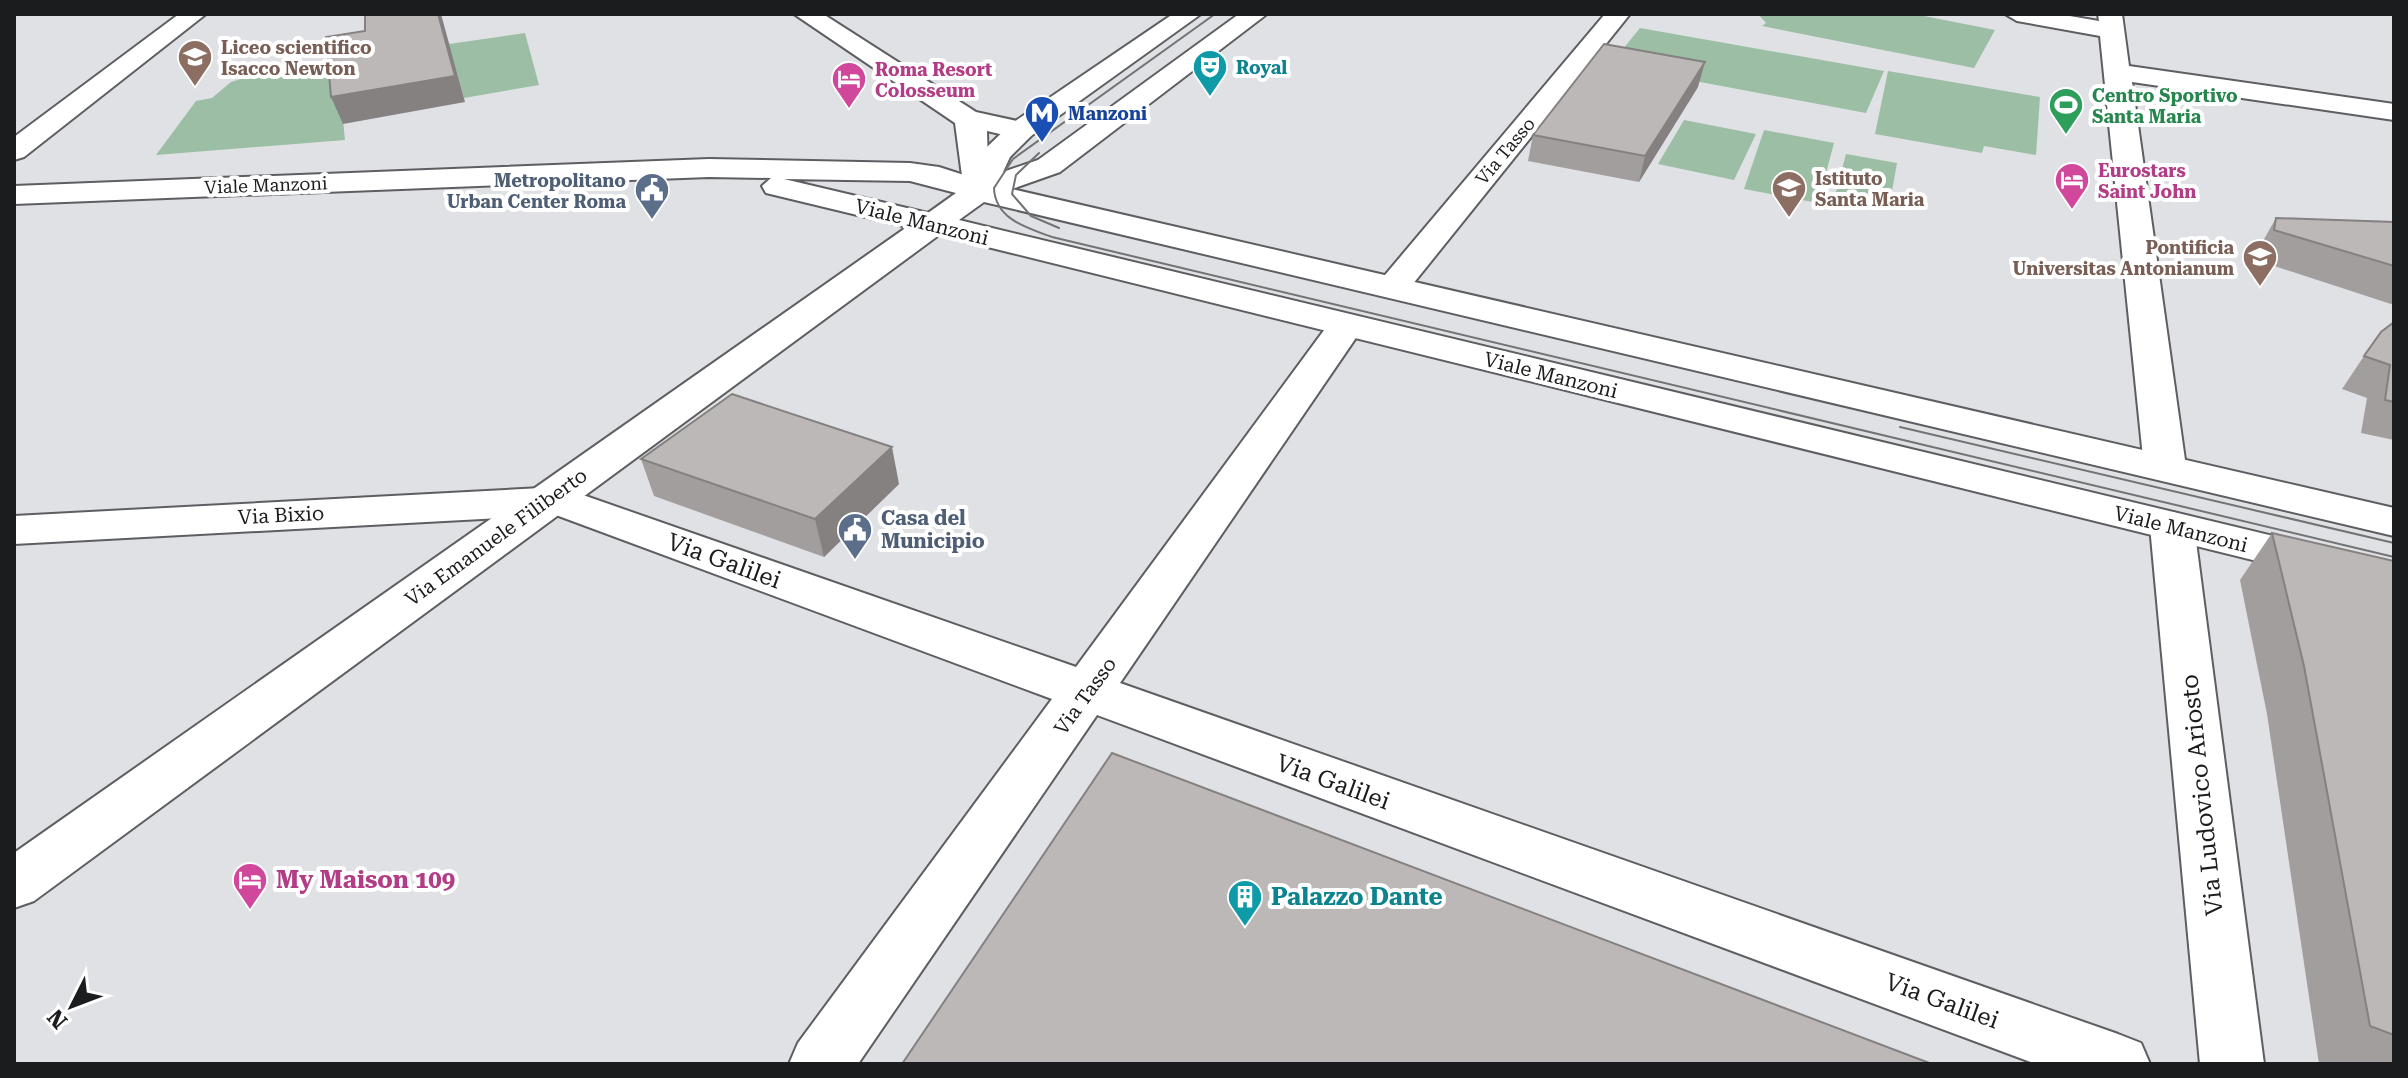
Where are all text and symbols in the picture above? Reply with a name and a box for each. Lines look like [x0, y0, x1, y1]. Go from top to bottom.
place label: Liceo scientifico Isacco Newton [221, 37, 372, 79]
school or university icon: Liceo scientifico Isacco Newton [176, 38, 214, 88]
theatre icon: Royal [1191, 48, 1229, 98]
place label: Royal [1236, 57, 1287, 78]
place label: Roma Resort Colosseum [875, 59, 992, 101]
hotel icon: Roma Resort Colosseum [830, 60, 868, 110]
place label: Centro Sportivo Santa Maria [2092, 85, 2238, 127]
sports icon: Centro Sportivo Santa Maria [2047, 86, 2085, 136]
metro station icon: Manzoni [1023, 94, 1061, 144]
place label: Manzoni [1068, 103, 1147, 124]
street label: Via Tasso [1471, 113, 1539, 189]
place label: Eurostars Saint John [2098, 160, 2196, 202]
hotel icon: Eurostars Saint John [2053, 161, 2091, 211]
place label: Istituto Santa Maria [1815, 168, 1925, 210]
school or university icon: Istituto Santa Maria [1770, 169, 1808, 219]
place label: Metropolitano Urban Center Roma [447, 170, 626, 212]
public building icon: Metropolitano Urban Center Roma [633, 171, 671, 221]
street label: Viale Manzoni [204, 172, 328, 198]
street label: Viale Manzoni [853, 194, 991, 250]
place label: Pontificia Universitas Antonianum [2013, 237, 2235, 279]
school or university icon: Pontificia Universitas Antonianum [2241, 238, 2279, 288]
street label: Viale Manzoni [1482, 347, 1620, 403]
street label: Via Emanuele Filiberto [400, 463, 592, 611]
street label: Via Bixio [237, 501, 325, 529]
street label: Viale Manzoni [2112, 501, 2250, 557]
place label: Casa del Municipio [881, 506, 985, 553]
public building icon: Casa del Municipio [836, 511, 874, 561]
street label: Via Galilei [663, 528, 785, 595]
street label: Via Tasso [1049, 652, 1121, 740]
street label: Via Ludovico Ariosto [2175, 673, 2229, 917]
street label: Via Galilei [1272, 749, 1394, 816]
hotel icon: My Maison 109 [231, 861, 269, 911]
place label: My Maison 109 [276, 866, 455, 894]
building icon: Palazzo Dante [1226, 878, 1264, 928]
place label: Palazzo Dante [1271, 883, 1443, 911]
north arrow [32, 966, 112, 1046]
street label: Via Galilei [1881, 968, 2003, 1035]
text: N [43, 1004, 72, 1034]

